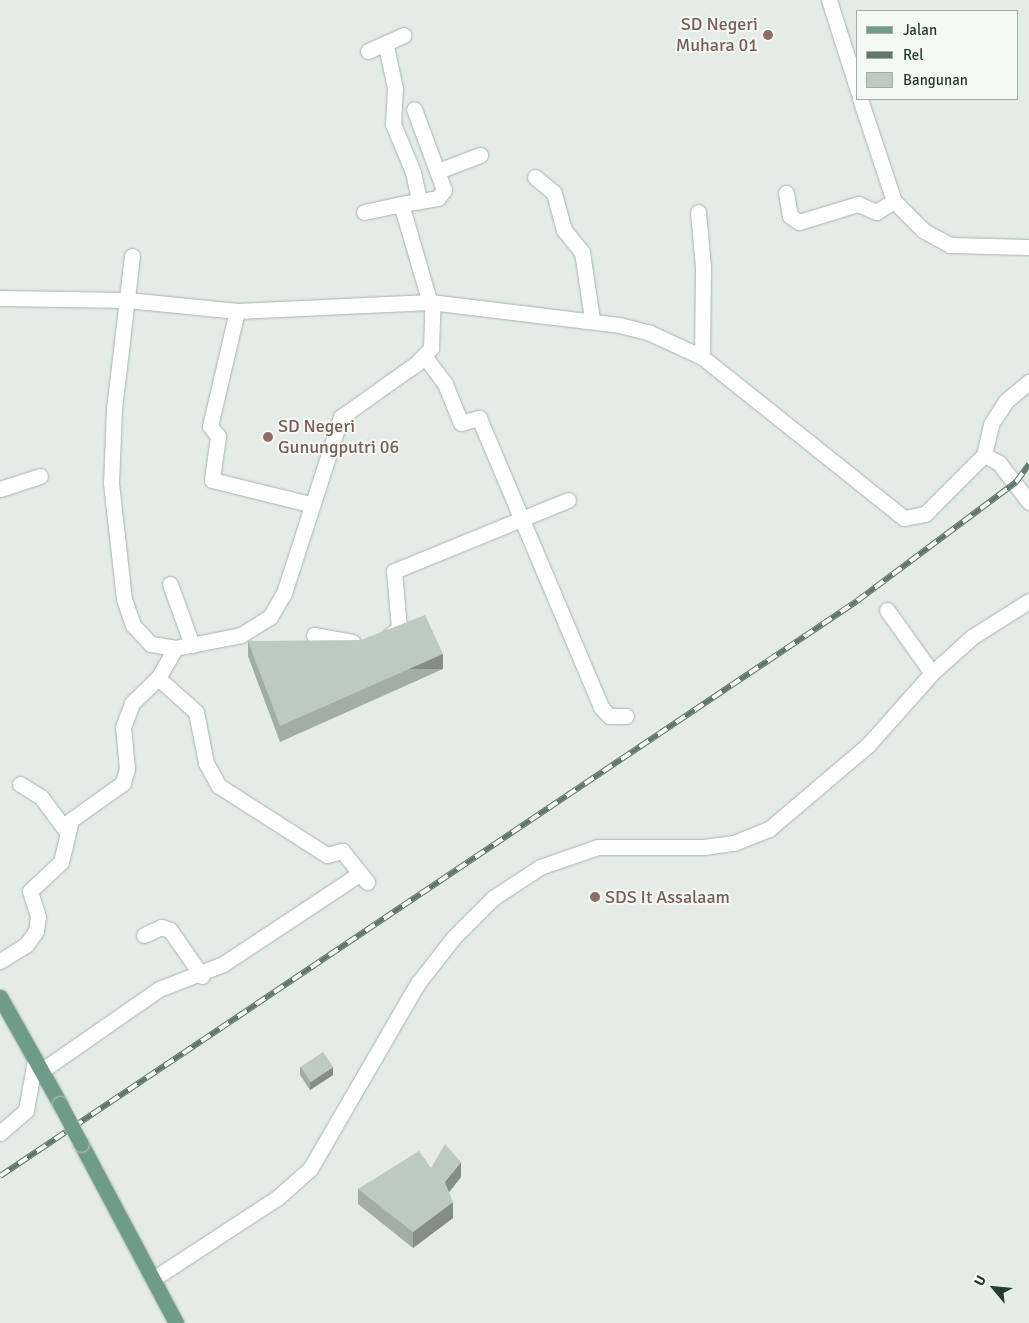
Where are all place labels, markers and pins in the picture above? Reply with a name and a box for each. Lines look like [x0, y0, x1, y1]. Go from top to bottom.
place label: SD Negeri Muhara 01 [676, 14, 758, 56]
marker: SD Negeri Muhara 01 [762, 29, 774, 41]
place label: SD Negeri Gunungputri 06 [278, 416, 399, 458]
marker: SD Negeri Gunungputri 06 [262, 431, 274, 443]
place label: SDS It Assalaam [605, 886, 730, 908]
marker: SDS It Assalaam [589, 891, 601, 903]

